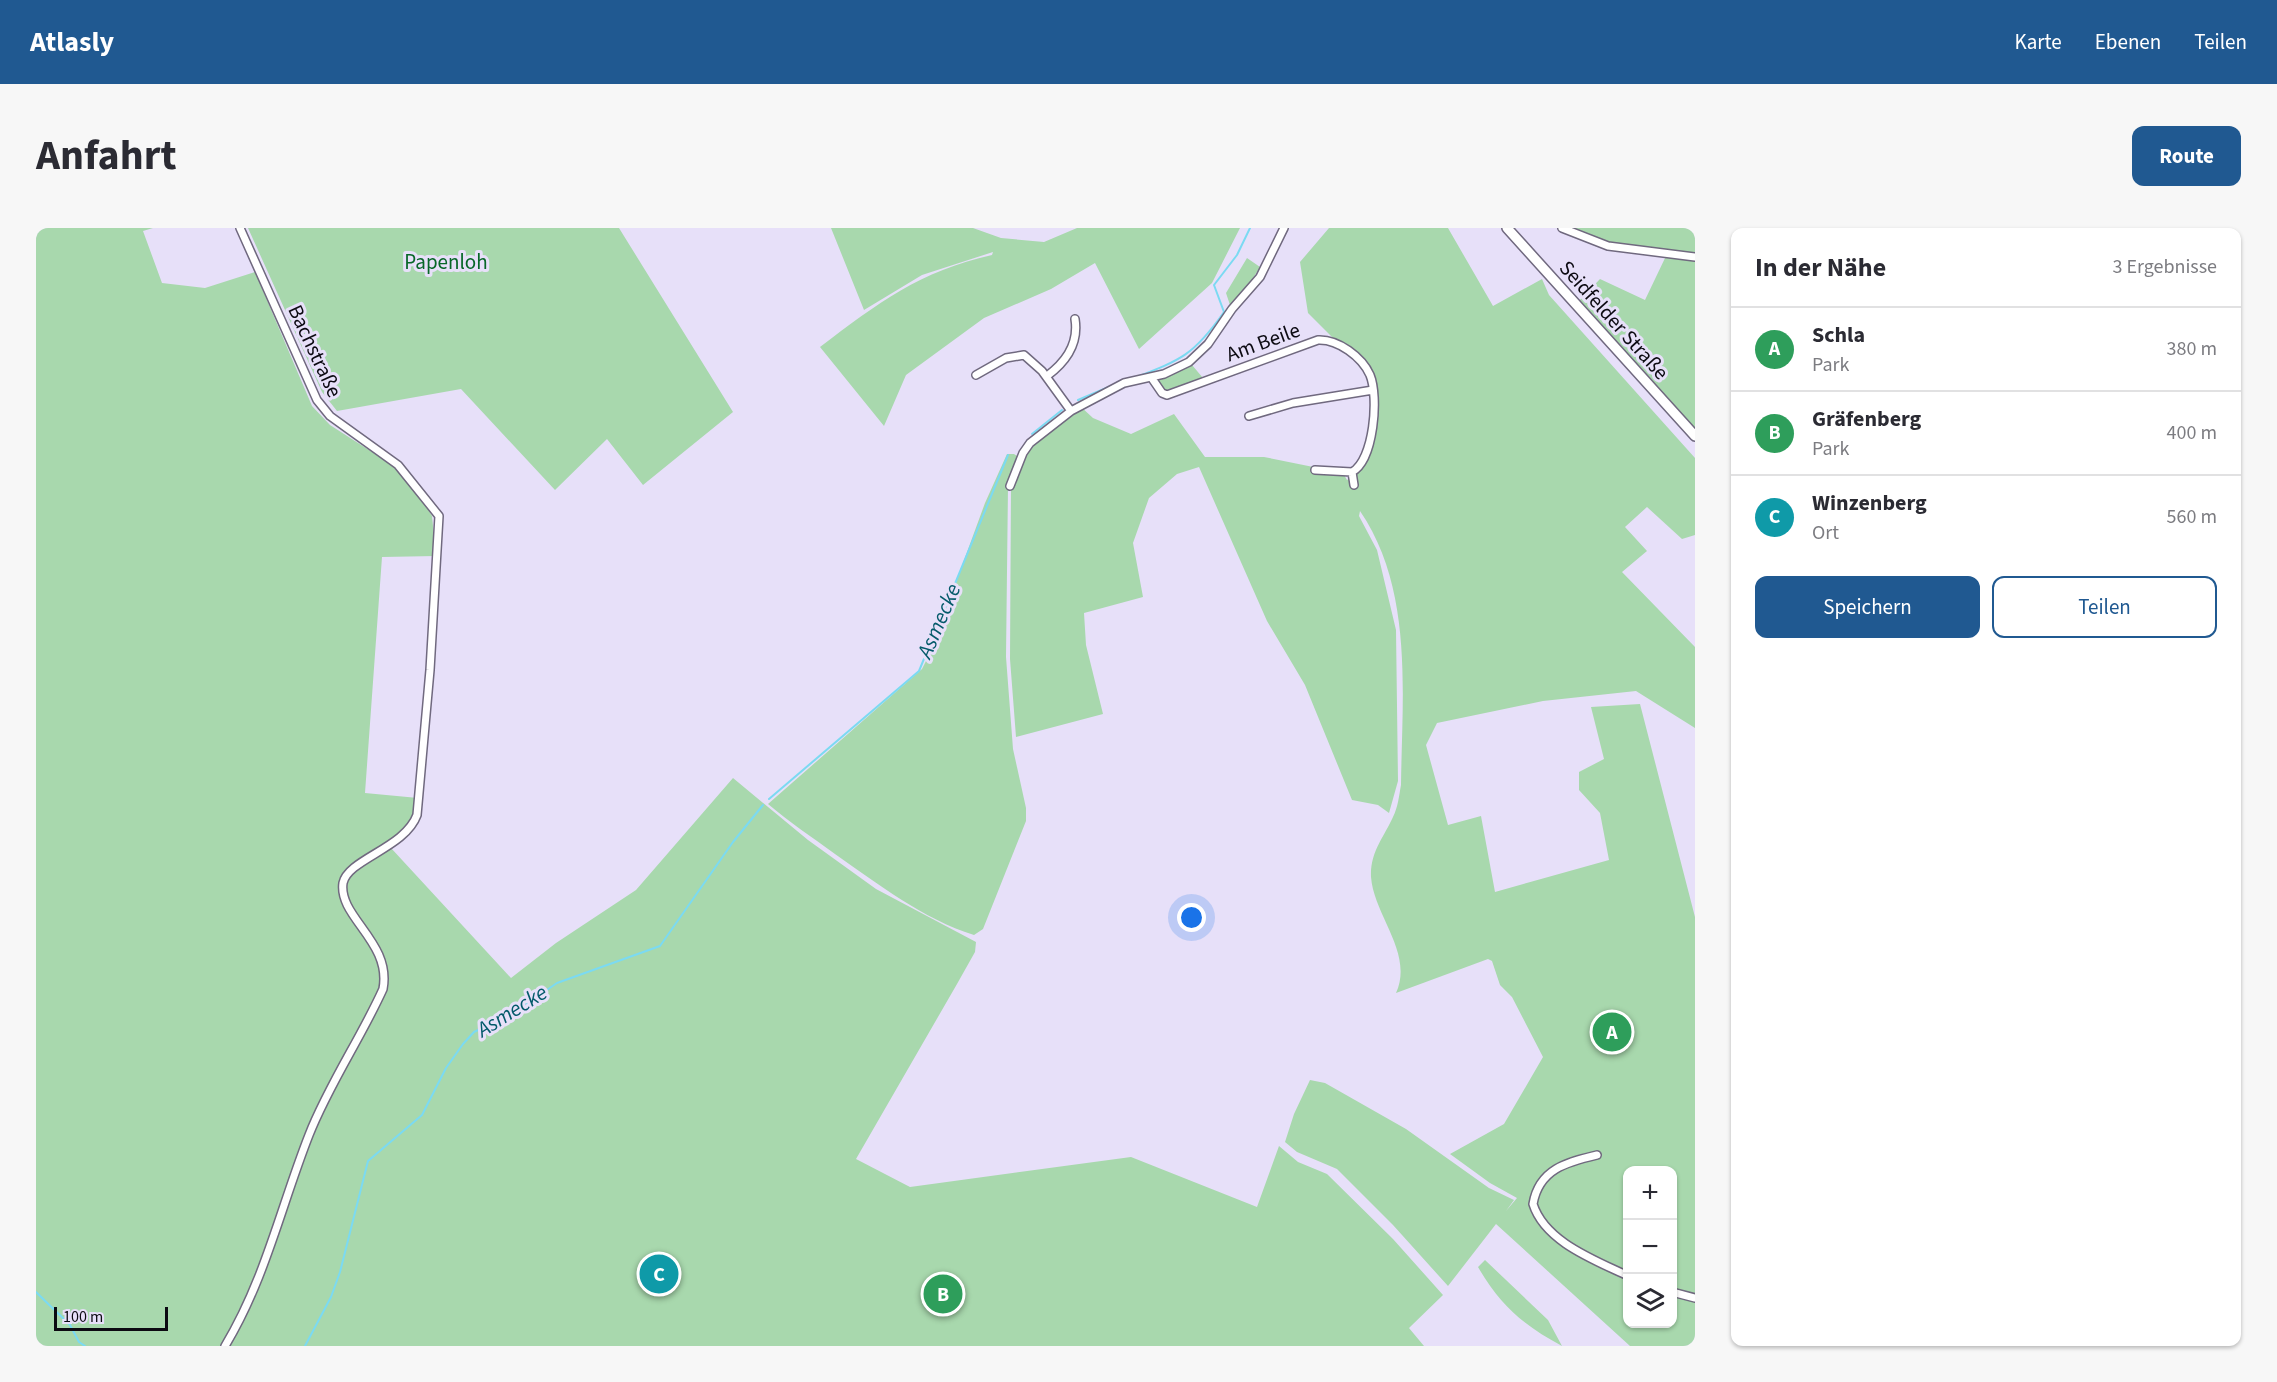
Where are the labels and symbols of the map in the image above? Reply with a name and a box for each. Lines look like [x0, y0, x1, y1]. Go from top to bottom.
park label: Papenloh [404, 247, 488, 277]
street label: Seidfelder Straße [1552, 254, 1676, 386]
street label: Bachstraße [280, 300, 350, 402]
street label: Am Beile [1222, 315, 1304, 369]
water label: Asmecke [908, 579, 969, 665]
your location [1177, 903, 1206, 932]
water label: Asmecke [469, 977, 554, 1046]
pin: A [1592, 1010, 1632, 1054]
pin: C [640, 1252, 678, 1296]
pin: B [924, 1272, 962, 1316]
scale bar [54, 1304, 168, 1332]

